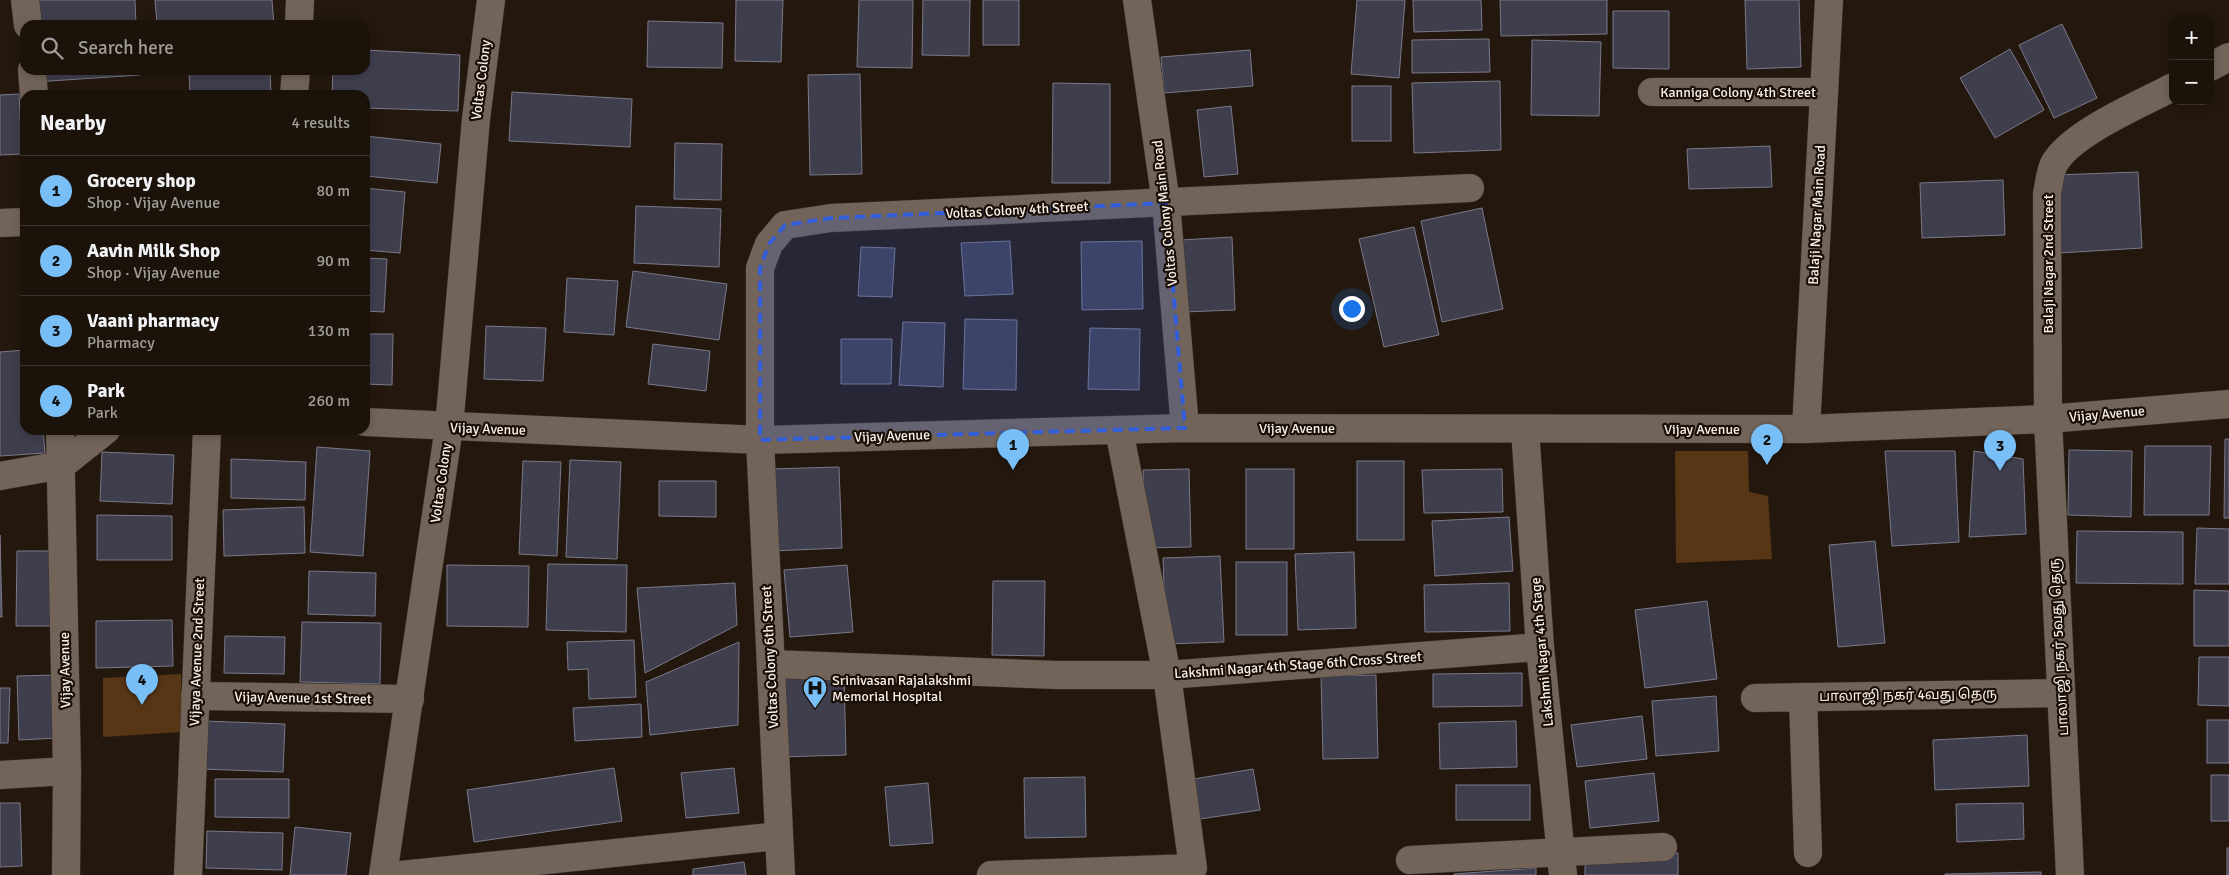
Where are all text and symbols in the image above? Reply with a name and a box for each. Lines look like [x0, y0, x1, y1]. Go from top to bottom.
map controls [2169, 15, 2214, 105]
button: + [2169, 15, 2214, 60]
search box [20, 20, 370, 75]
icon: search [38, 34, 66, 62]
text: Search here [78, 36, 174, 60]
street label: Voltas Colony [468, 39, 494, 121]
button: − [2169, 60, 2214, 105]
street label: Kanniga Colony 4th Street [1660, 84, 1816, 101]
text: Nearby [40, 110, 106, 136]
text: 4 results [291, 113, 350, 133]
street label: Voltas Colony Main Road [1149, 139, 1181, 287]
street label: Balaji Nagar Main Road [1805, 145, 1829, 285]
text: Grocery shop [87, 169, 196, 193]
text: 1 [52, 181, 60, 201]
text: 80 m [316, 181, 350, 201]
text: Shop · Vijay Avenue [87, 193, 220, 213]
street label: Balaji Nagar 2nd Street [2040, 194, 2057, 334]
street label: Voltas Colony 4th Street [945, 198, 1089, 222]
text: Aavin Milk Shop [87, 239, 220, 263]
text: 2 [52, 251, 60, 271]
text: 90 m [316, 251, 350, 271]
text: Shop · Vijay Avenue [87, 263, 220, 283]
your location [1339, 296, 1365, 322]
text: Vaani pharmacy [87, 309, 219, 333]
text: 3 [52, 321, 60, 341]
text: 130 m [308, 321, 350, 341]
text: Pharmacy [87, 333, 155, 353]
text: Park [87, 379, 125, 403]
text: 4 [52, 391, 60, 411]
text: 260 m [308, 391, 350, 411]
street label: Vijay Avenue [2068, 402, 2146, 426]
text: Park [87, 403, 118, 423]
street label: Vijay Avenue [450, 419, 526, 439]
street label: Vijay Avenue [1259, 420, 1335, 437]
street label: Vijay Avenue [1664, 421, 1740, 438]
pin: 2 [1751, 424, 1783, 465]
street label: Vijay Avenue [854, 426, 930, 446]
pin: 1 [997, 429, 1029, 470]
pin: 3 [1984, 430, 2016, 471]
street label: Voltas Colony [427, 441, 455, 524]
street label: பாலாஜி நகர் 5வது தெரு [2046, 558, 2073, 736]
street label: Lakshmi Nagar 4th Stage [1527, 577, 1557, 727]
street label: Vijaya Avenue 2nd Street [186, 578, 208, 726]
street label: Voltas Colony 6th Street [758, 585, 782, 729]
street label: Vijay Avenue [56, 632, 74, 708]
street label: Lakshmi Nagar 4th Stage 6th Cross Street [1174, 648, 1423, 682]
pin: 4 [126, 664, 158, 705]
place label: Srinivasan Rajalakshmi Memorial Hospital [832, 672, 971, 705]
hospital icon: Srinivasan Rajalakshmi Memorial Hospital [802, 675, 828, 709]
street label: பாலாஜி நகர் 4வது தெரு [1819, 685, 1997, 706]
street label: Vijay Avenue 1st Street [234, 688, 372, 708]

